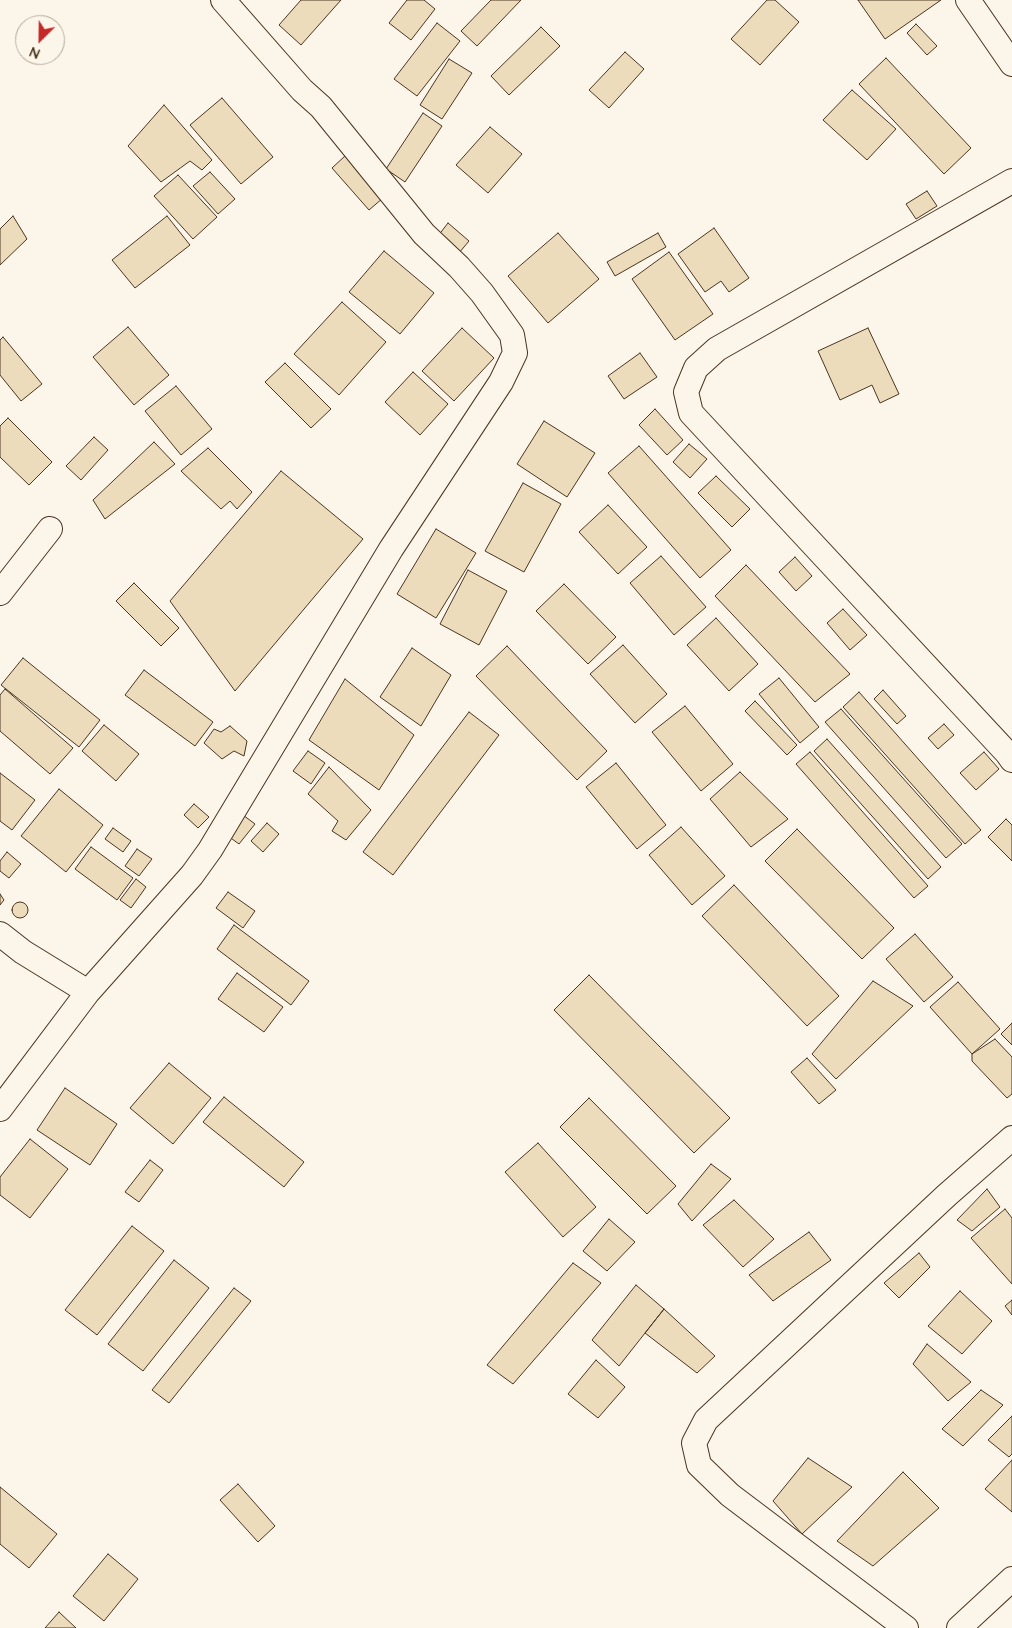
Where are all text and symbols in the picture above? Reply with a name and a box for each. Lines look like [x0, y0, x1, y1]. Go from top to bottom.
north arrow [15, 15, 65, 65]
text: N [26, 43, 43, 63]

